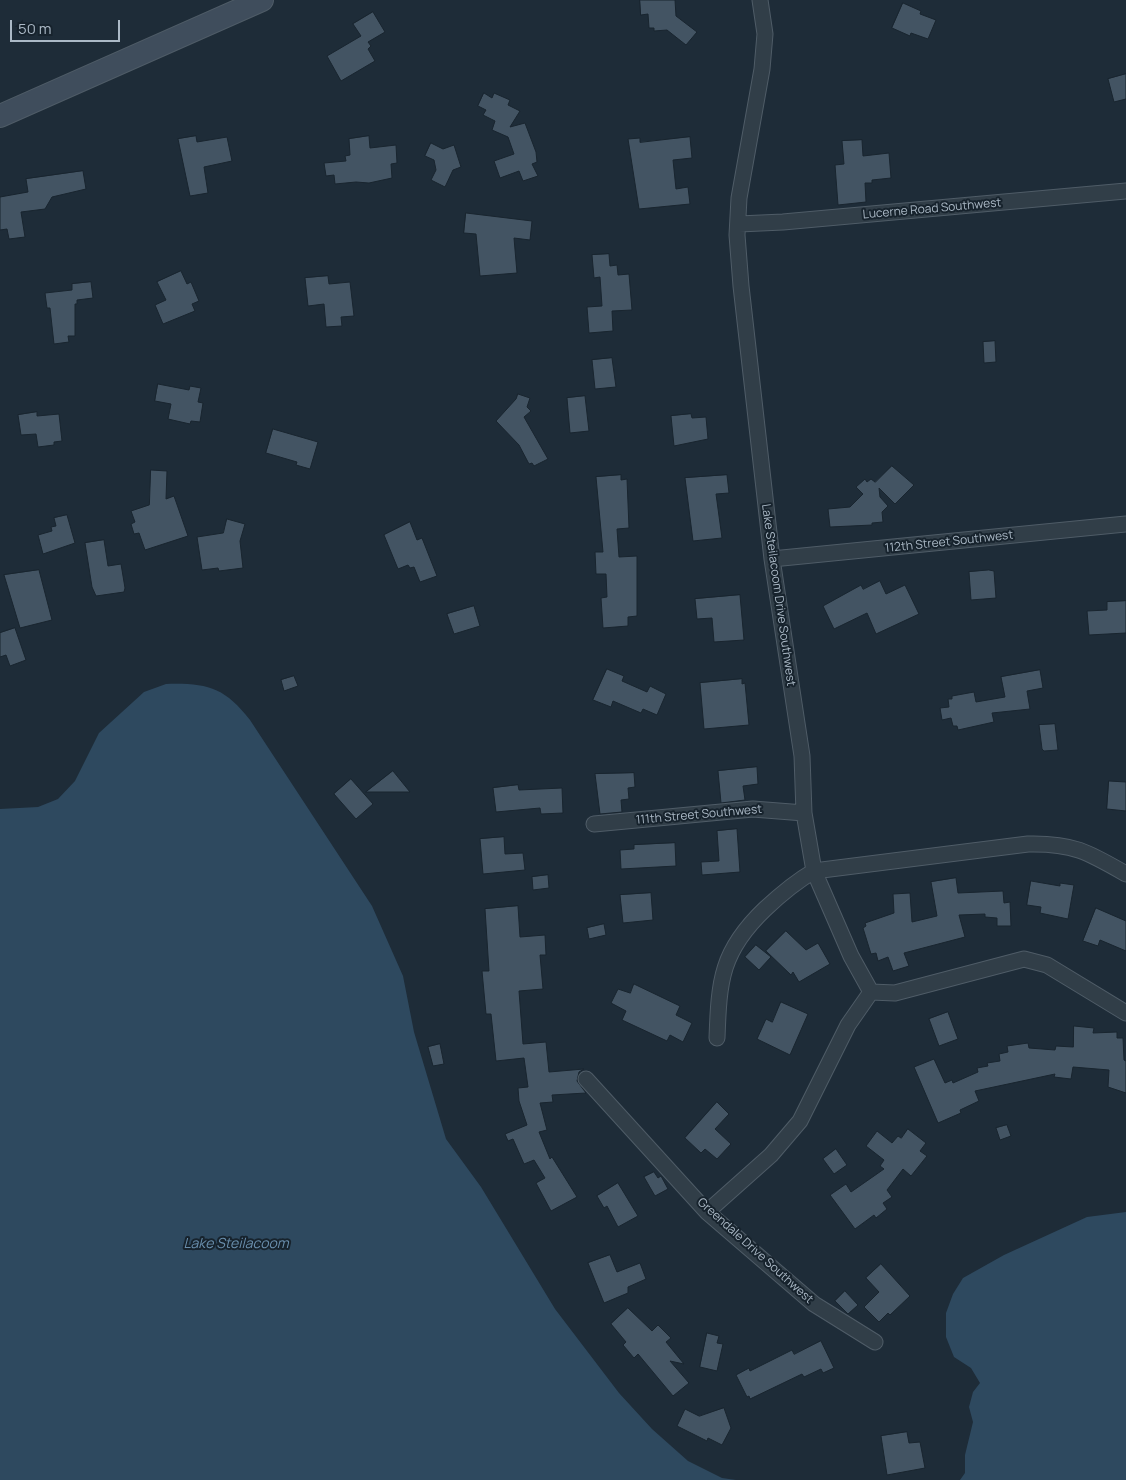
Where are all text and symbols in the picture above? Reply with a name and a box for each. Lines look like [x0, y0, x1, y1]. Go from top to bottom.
scale bar [12, 10, 122, 42]
text: 50 m [18, 18, 52, 39]
street label: Lucerne Road Southwest [862, 196, 1002, 222]
street label: Lake Steilacoom Drive Southwest [758, 503, 798, 687]
street label: 112th Street Southwest [884, 528, 1014, 556]
street label: 111th Street Southwest [635, 802, 763, 828]
street label: Greendale Drive Southwest [694, 1195, 816, 1307]
water label: Lake Steilacoom [183, 1236, 289, 1252]

